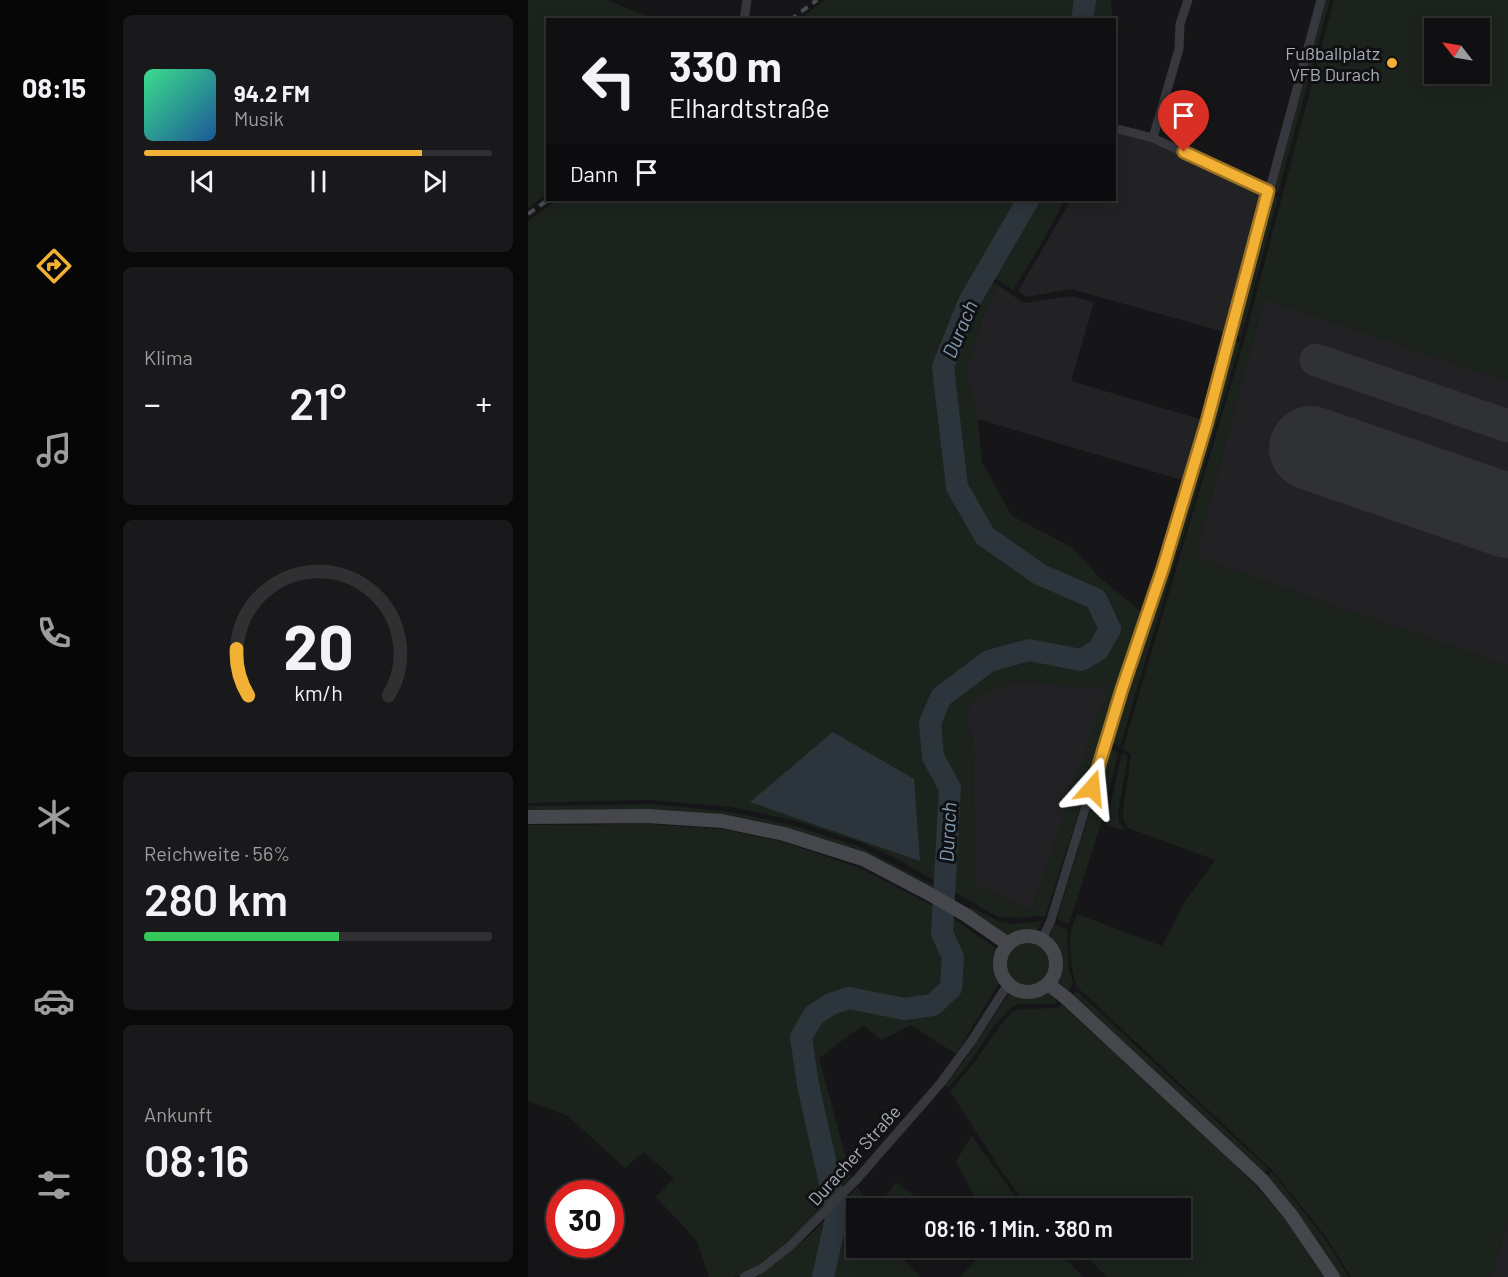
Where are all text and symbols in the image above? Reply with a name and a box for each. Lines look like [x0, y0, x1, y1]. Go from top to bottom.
north arrow [1424, 18, 1490, 84]
map controls [1424, 18, 1490, 84]
text: 330 m [669, 40, 782, 90]
icon: left [570, 42, 648, 120]
place label: Fußballplatz VFB Durach [1285, 42, 1380, 85]
marker: Fußballplatz VFB Durach [1385, 56, 1399, 70]
text: 08:15 [22, 71, 86, 103]
text: 94.2 FM [234, 80, 310, 106]
pin [1158, 90, 1209, 152]
text: Elhardtstraße [669, 91, 830, 123]
icon: arrive [1167, 99, 1200, 132]
text: Musik [234, 106, 284, 130]
icon: arrive [630, 156, 663, 189]
text: Dann [570, 160, 618, 186]
icon: previous [186, 165, 219, 198]
icon: pause [302, 165, 335, 198]
icon: next [418, 165, 451, 198]
icon: directions [33, 245, 75, 287]
water label: Durach [936, 297, 982, 361]
text: Klima [144, 345, 193, 369]
text: 21° [289, 375, 347, 429]
text: − [144, 383, 161, 423]
text: + [475, 383, 492, 423]
icon: music [33, 429, 75, 471]
text: 20 [283, 608, 353, 682]
icon: phone [33, 612, 75, 654]
text: km/h [294, 680, 342, 705]
position arrow [1060, 756, 1124, 820]
icon: climate [33, 796, 75, 838]
water label: Durach [933, 801, 961, 863]
text: Reichweite · 56% [144, 841, 290, 865]
text: 280 km [144, 871, 288, 925]
icon: car [33, 980, 75, 1022]
street label: Duracher Straße [803, 1100, 905, 1210]
text: Ankunft [144, 1102, 213, 1126]
text: 08:16 [144, 1132, 249, 1186]
icon: filters [33, 1164, 75, 1206]
speed limit sign: 30 [546, 1180, 624, 1258]
text: 08:16 · 1 Min. · 380 m [924, 1215, 1113, 1241]

